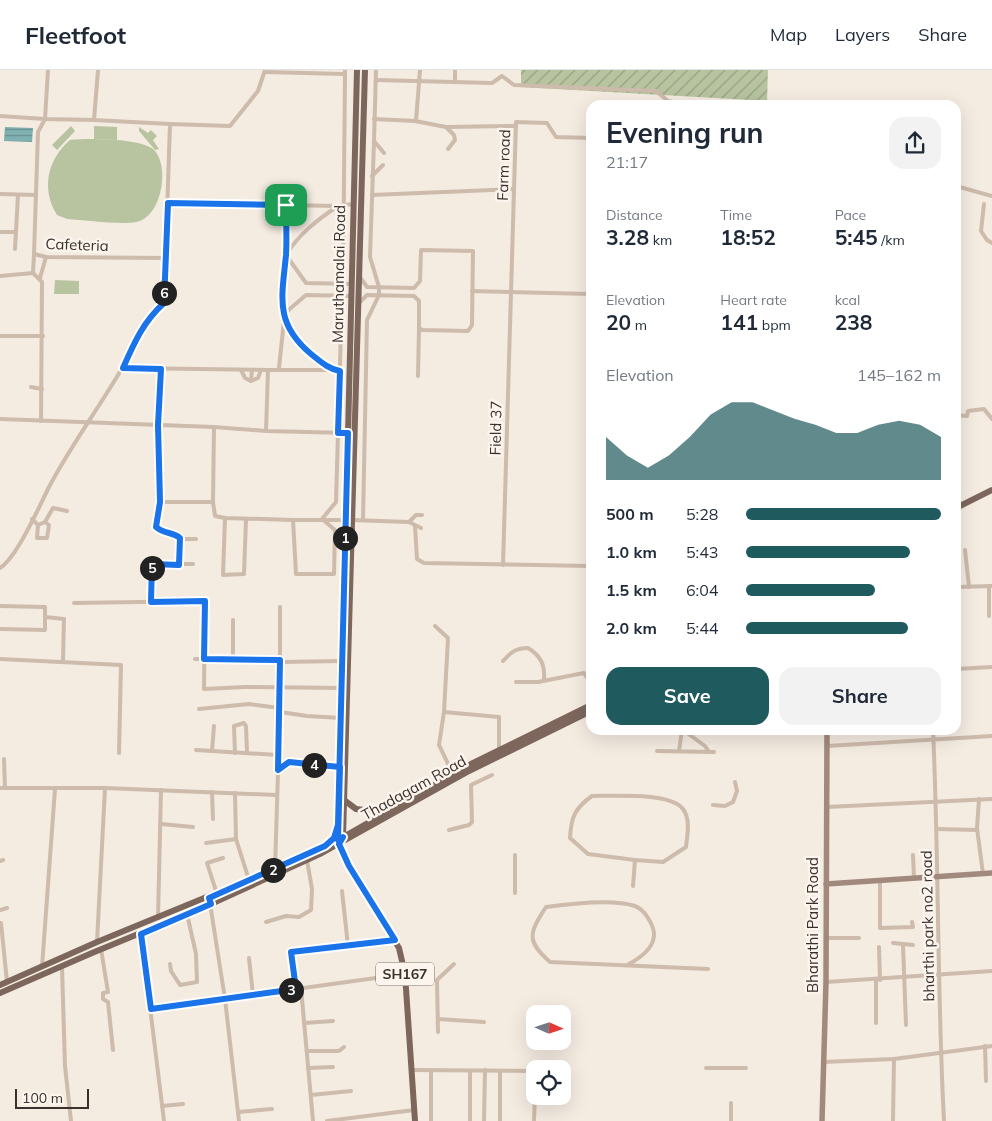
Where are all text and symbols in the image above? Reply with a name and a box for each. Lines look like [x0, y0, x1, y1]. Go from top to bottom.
text: Fleetfoot [25, 20, 126, 50]
text: Map [770, 23, 807, 46]
text: Layers [835, 23, 890, 46]
text: Share [918, 23, 967, 46]
text: Evening run [606, 115, 763, 150]
button: share [889, 117, 941, 169]
street label: Farm road [493, 129, 514, 201]
text: 21:17 [606, 152, 648, 172]
pin [265, 184, 307, 226]
icon: arrive [272, 191, 300, 219]
street label: Maruthamalai Road [328, 205, 349, 343]
text: Distance [606, 206, 663, 224]
text: Time [720, 206, 752, 224]
text: Pace [835, 206, 866, 224]
text: 3.28 [606, 224, 649, 250]
text: 18:52 [720, 224, 776, 250]
text: 5:45 [835, 224, 878, 250]
text: km [649, 231, 672, 249]
text: /km [878, 231, 905, 249]
street label: Cafeteria [45, 234, 109, 255]
pin: 6 [152, 280, 176, 306]
text: 6 [160, 284, 169, 302]
text: Elevation [606, 291, 665, 309]
text: Heart rate [720, 291, 787, 309]
text: kcal [835, 291, 860, 309]
text: 20 [606, 309, 631, 335]
text: 141 [720, 309, 758, 335]
text: 238 [835, 309, 872, 335]
text: m [631, 316, 647, 334]
text: bpm [758, 316, 791, 334]
text: Elevation [606, 365, 674, 385]
text: 145–162 m [857, 365, 941, 385]
street label: Field 37 [486, 401, 505, 455]
text: 500 m [606, 504, 654, 524]
text: 5:28 [686, 504, 718, 524]
pin: 1 [332, 526, 358, 550]
text: 1 [341, 529, 350, 547]
text: 1.0 km [606, 542, 657, 562]
text: 5:43 [686, 542, 718, 562]
pin: 5 [140, 556, 164, 580]
text: 5 [148, 559, 157, 577]
text: 1.5 km [606, 580, 657, 600]
text: 6:04 [686, 580, 718, 600]
text: 2.0 km [606, 618, 657, 638]
text: 5:44 [686, 618, 718, 638]
button: Save [606, 667, 769, 725]
button: Share [779, 667, 941, 725]
street label: Thadagam Road [358, 751, 469, 824]
pin: 4 [302, 752, 326, 778]
text: 4 [310, 756, 319, 774]
street label: bharthi park no2 road [917, 850, 938, 1002]
street label: Bharathi Park Road [803, 857, 822, 993]
pin: 2 [260, 858, 286, 882]
text: 2 [269, 861, 278, 879]
road number: SH167 [376, 962, 434, 986]
pin: 3 [278, 978, 304, 1002]
text: 3 [287, 981, 296, 999]
north arrow [526, 1005, 571, 1050]
map controls [526, 1005, 571, 1105]
button: locate [526, 1060, 571, 1105]
scale bar [15, 1086, 89, 1109]
text: 100 m [22, 1089, 63, 1107]

